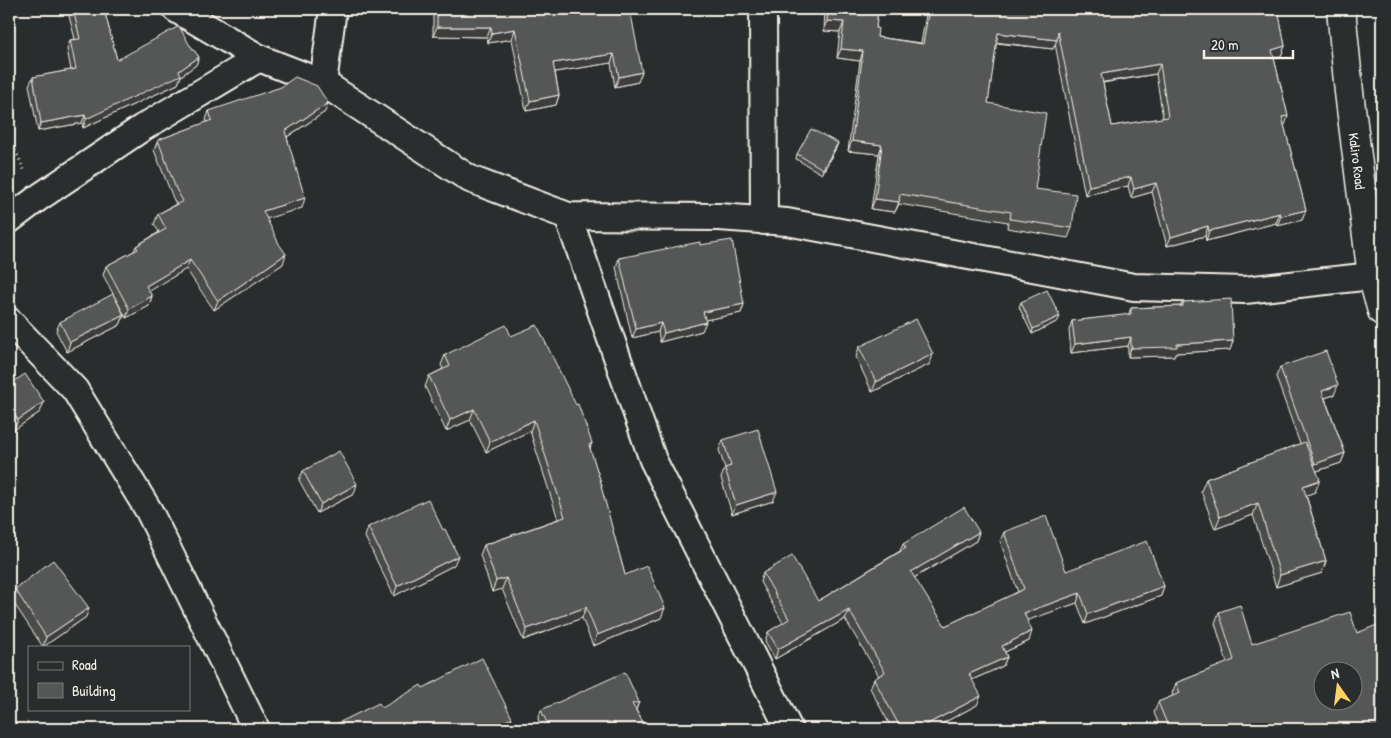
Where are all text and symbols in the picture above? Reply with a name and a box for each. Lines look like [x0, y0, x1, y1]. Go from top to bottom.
scale bar [1204, 28, 1292, 60]
text: 20 m [1211, 34, 1238, 55]
street label: Kaliro Road [1345, 132, 1370, 191]
legend [28, 646, 190, 710]
text: Road [72, 654, 97, 675]
north arrow [1314, 660, 1364, 710]
text: N [1329, 663, 1341, 683]
text: Building [72, 680, 116, 701]

